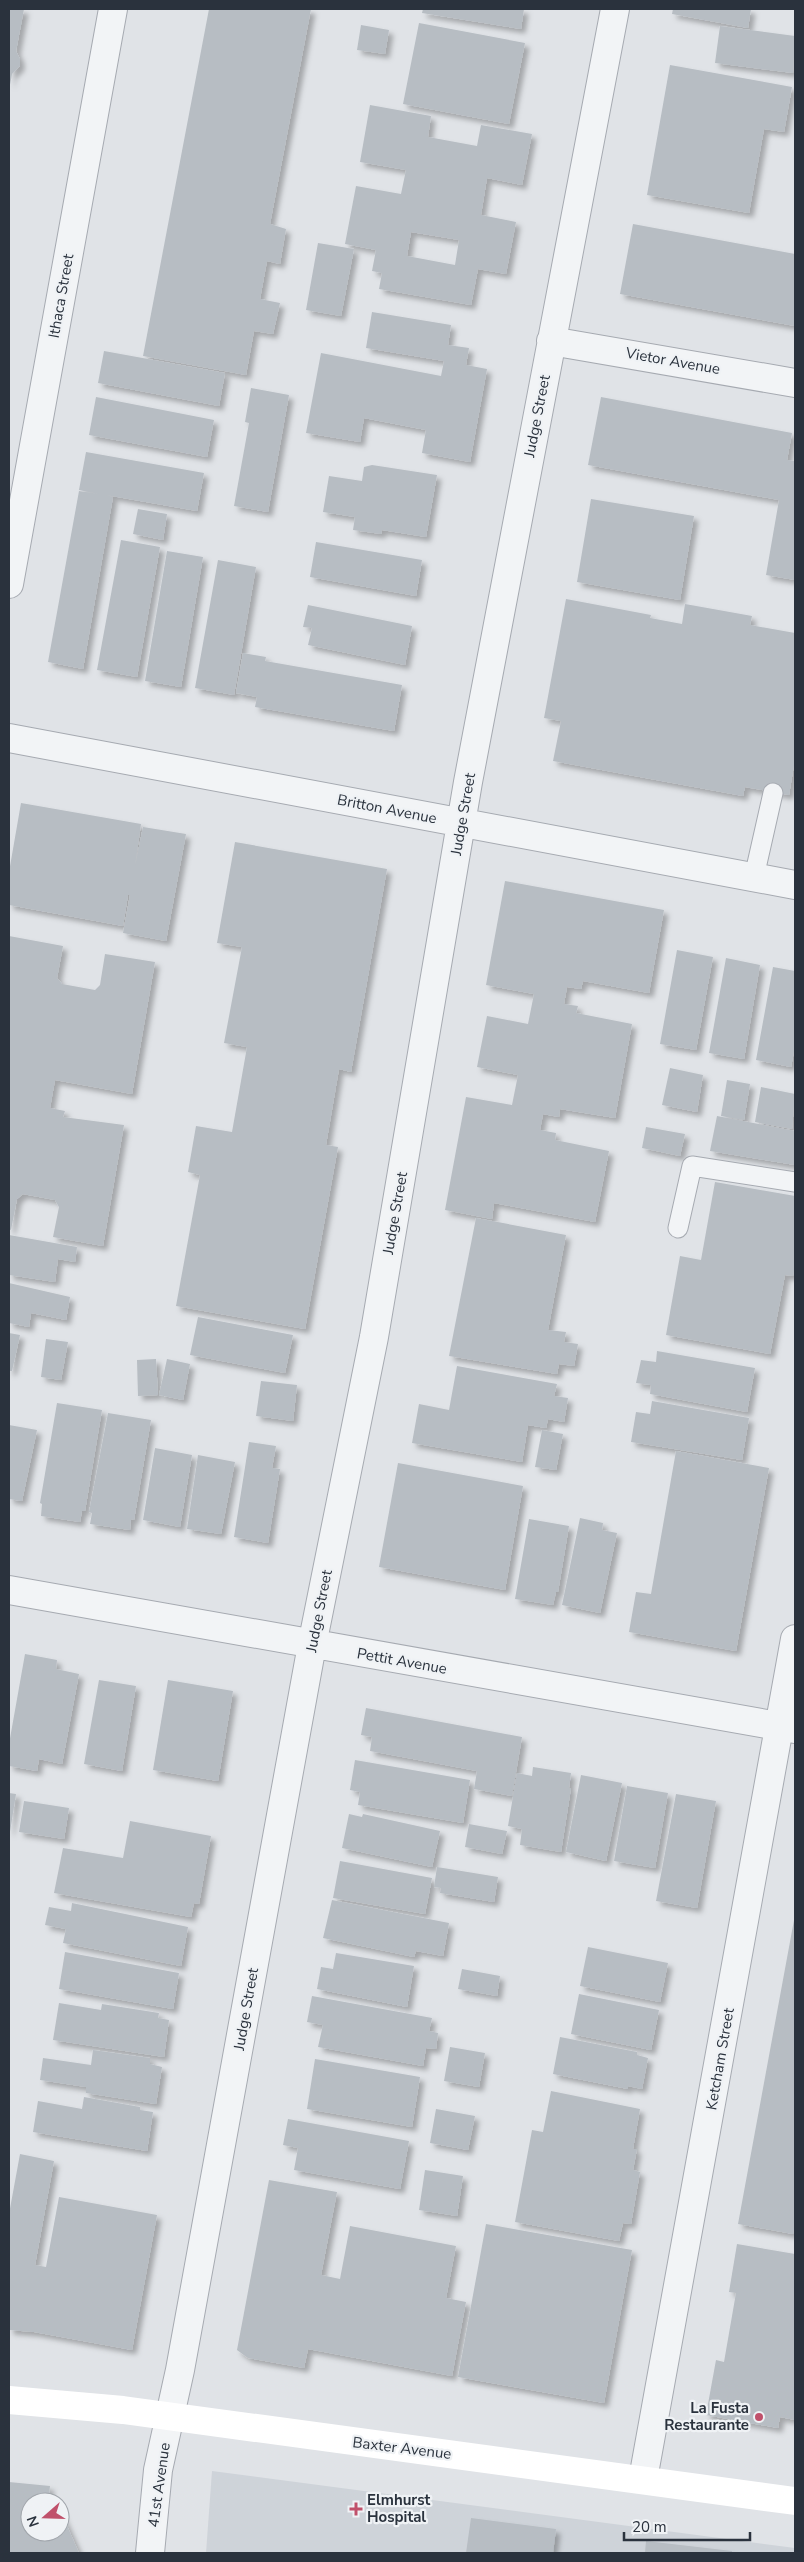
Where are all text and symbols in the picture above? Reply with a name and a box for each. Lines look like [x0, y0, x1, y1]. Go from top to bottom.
street label: Ithaca Street [44, 252, 78, 340]
street label: Vietor Avenue [623, 343, 722, 379]
street label: Judge Street [519, 372, 555, 460]
street label: Judge Street [446, 770, 480, 858]
street label: Britton Avenue [336, 790, 438, 828]
street label: Judge Street [378, 1169, 412, 1257]
street label: Judge Street [301, 1567, 337, 1655]
street label: Pettit Avenue [355, 1643, 449, 1679]
street label: Judge Street [229, 1965, 263, 2053]
street label: Ketcham Street [701, 2006, 739, 2112]
place label: La Fusta Restaurante [664, 2398, 749, 2435]
marker: La Fusta Restaurante [753, 2411, 765, 2423]
street label: Baxter Avenue [351, 2432, 453, 2464]
street label: 41st Avenue [143, 2441, 175, 2529]
place label: Elmhurst Hospital [367, 2490, 430, 2527]
north arrow [20, 2492, 70, 2542]
marker: Elmhurst Hospital [349, 2502, 363, 2516]
scale bar [624, 2510, 750, 2542]
text: N [23, 2513, 44, 2529]
text: 20 m [632, 2517, 667, 2537]

